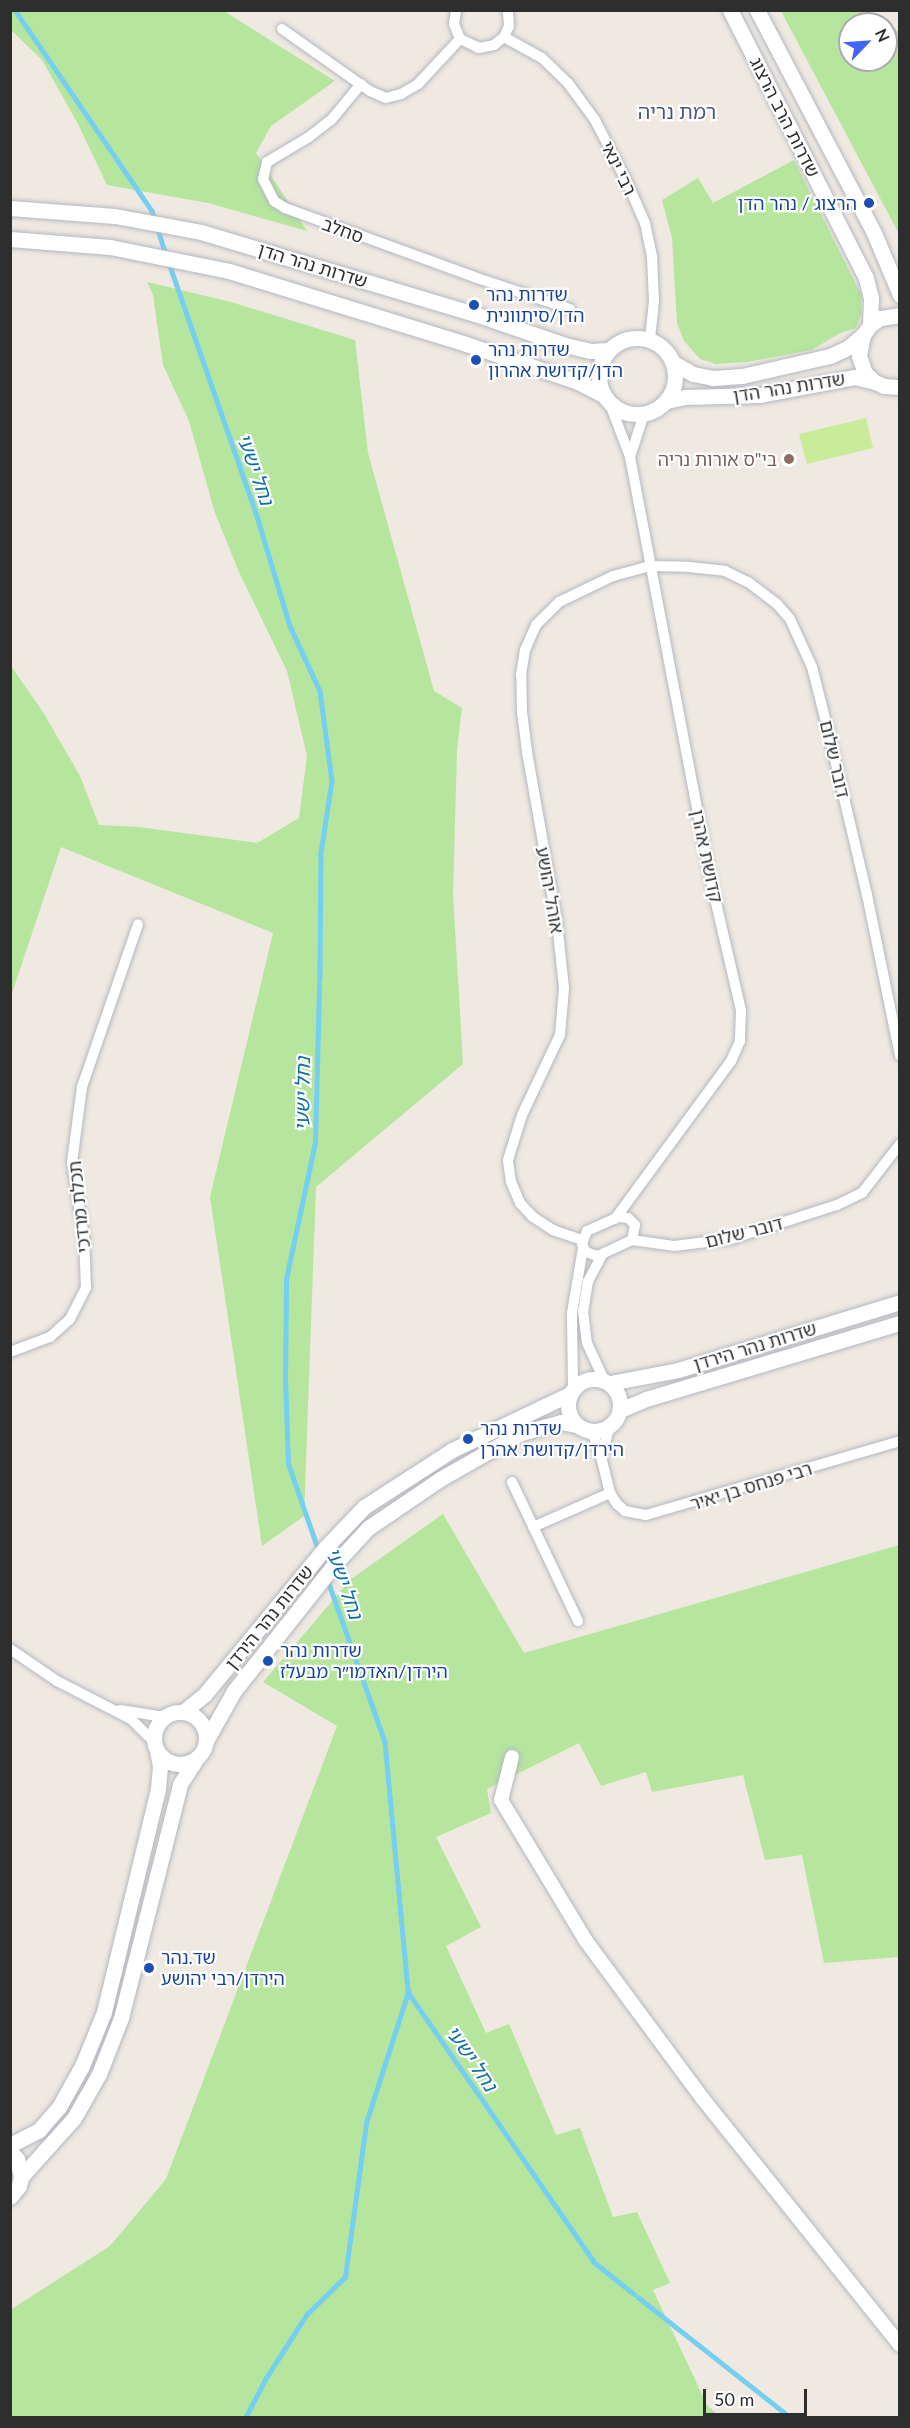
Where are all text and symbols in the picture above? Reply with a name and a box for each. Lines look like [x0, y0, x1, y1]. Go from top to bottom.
north arrow [838, 12, 898, 72]
text: N [872, 25, 894, 45]
street label: שדרות הרב הרצוג [745, 53, 825, 181]
district label: רמת נריה [638, 99, 716, 123]
street label: רבי ינאי [597, 137, 641, 199]
place label: הרצוג / נהר הדן [738, 192, 857, 214]
marker: הרצוג / נהר הדן [862, 196, 876, 210]
street label: סחלב [319, 213, 367, 247]
street label: שדרות נהר הדן [256, 238, 370, 292]
place label: שדרות נהר הדן/סיתוונית [486, 284, 585, 326]
marker: שדרות נהר הדן/סיתוונית [467, 298, 481, 312]
place label: שדרות נהר הדן/קדושת אהרון [488, 339, 623, 382]
marker: שדרות נהר הדן/קדושת אהרון [469, 353, 483, 367]
street label: שדרות נהר הדן [731, 367, 847, 407]
water label: נחל ישעי [233, 430, 279, 508]
place label: בי"ס אורות נריה [658, 448, 777, 470]
marker: בי"ס אורות נריה [782, 452, 796, 466]
street label: דובר שלום [816, 718, 854, 800]
street label: קדושת אהרן [687, 808, 727, 904]
street label: אוהל יהושע [532, 845, 568, 935]
water label: נחל ישעי [289, 1057, 315, 1131]
street label: תכלת מרדכי [63, 1160, 95, 1254]
street label: דובר שלום [703, 1212, 785, 1252]
street label: שדרות נהר הירדן [691, 1317, 819, 1375]
place label: שדרות נהר הירדן/קדושת אהרן [480, 1418, 624, 1460]
marker: שדרות נהר הירדן/קדושת אהרן [461, 1432, 475, 1446]
street label: רבי פנחס בן יאיר [688, 1457, 814, 1515]
water label: נחל ישעי [322, 1544, 368, 1622]
street label: שדרות נהר הירדן [220, 1561, 318, 1673]
place label: שדרות נהר הירדן/האדמו״ר מבעלז [280, 1640, 448, 1682]
marker: שדרות נהר הירדן/האדמו״ר מבעלז [261, 1654, 275, 1668]
place label: שד.נהר הירדן/רבי יהושע [161, 1947, 285, 1990]
marker: שד.נהר הירדן/רבי יהושע [142, 1961, 156, 1975]
water label: נחל ישעי [441, 2021, 503, 2095]
scale bar [706, 2377, 810, 2415]
text: 50 m [714, 2388, 754, 2410]

